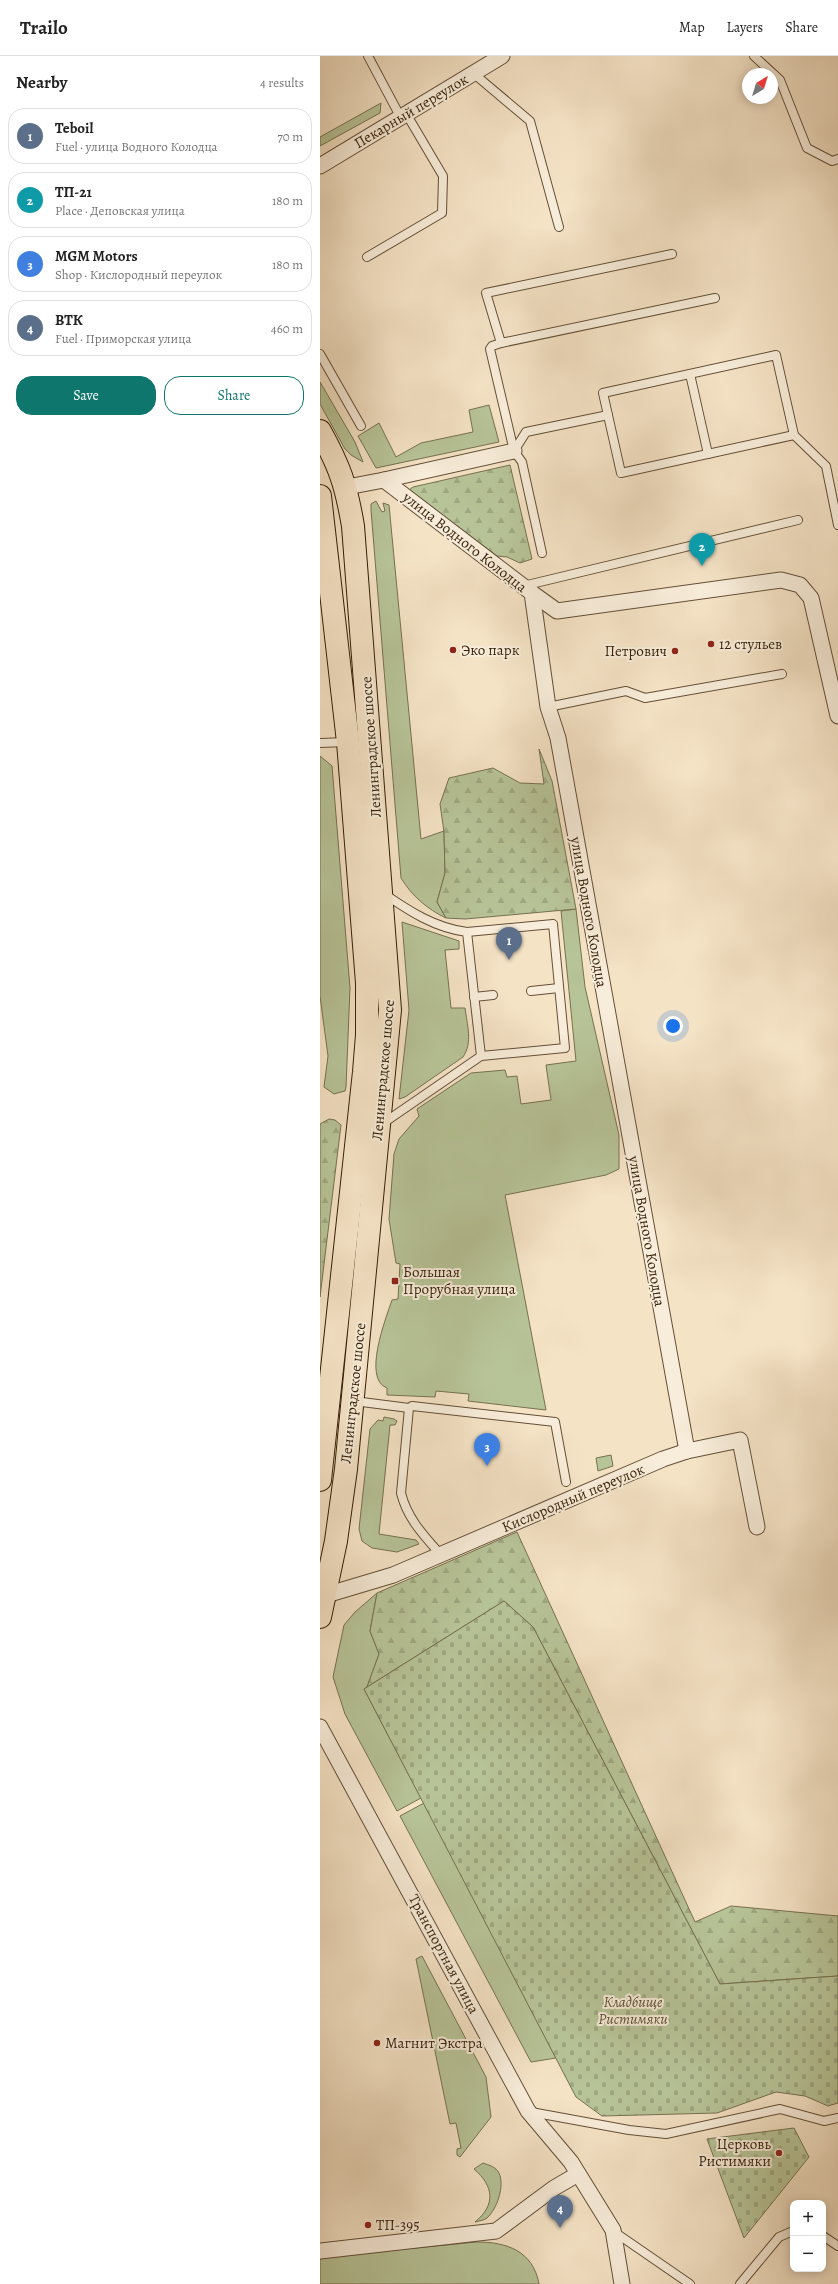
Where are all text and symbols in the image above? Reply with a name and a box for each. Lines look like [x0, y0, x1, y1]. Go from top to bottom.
text: Trailo [20, 15, 68, 41]
text: Map [679, 18, 705, 37]
text: Layers [727, 18, 763, 37]
text: Share [785, 18, 818, 37]
north arrow [742, 68, 778, 104]
street label: Пекарный переулок [350, 69, 472, 153]
text: Nearby [16, 71, 67, 94]
text: 4 results [260, 74, 304, 91]
text: Teboil [55, 118, 93, 138]
text: 1 [28, 128, 32, 145]
text: 70 m [277, 128, 303, 145]
text: Fuel · улица Водного Колодца [55, 138, 218, 155]
text: ТП-21 [55, 182, 92, 202]
text: 2 [27, 192, 33, 209]
text: 180 m [272, 192, 303, 209]
text: Place · Деповская улица [55, 202, 185, 219]
text: MGM Motors [55, 246, 138, 266]
text: 3 [27, 256, 33, 273]
text: 180 m [272, 256, 303, 273]
text: Shop · Кислородный переулок [55, 266, 222, 283]
text: ВТК [55, 310, 83, 330]
text: 4 [27, 320, 33, 337]
text: 460 m [271, 320, 303, 337]
text: Fuel · Приморская улица [55, 330, 191, 347]
button: Save [16, 376, 156, 415]
button: Share [164, 376, 304, 415]
street label: улица Водного Колодца [398, 487, 531, 597]
pin: 2 [689, 533, 715, 566]
place label: 12 стульев [719, 634, 782, 654]
marker: 12 стульев [706, 639, 716, 649]
place label: Эко парк [461, 640, 520, 660]
place label: Петрович [605, 641, 667, 661]
marker: Эко парк [448, 645, 458, 655]
marker: Петрович [670, 646, 680, 656]
street label: Ленинградское шоссе [356, 676, 386, 818]
street label: улица Водного Колодца [566, 834, 612, 989]
pin: 1 [496, 927, 522, 960]
street label: Ленинградское шоссе [367, 998, 399, 1141]
your location [663, 1016, 683, 1036]
street label: улица Водного Колодца [624, 1153, 670, 1308]
place label: Большая Прорубная улица [403, 1262, 516, 1299]
marker: Большая Прорубная улица [390, 1276, 400, 1286]
street label: Ленинградское шоссе [336, 1321, 370, 1464]
pin: 3 [474, 1433, 500, 1466]
street label: Кислородный переулок [499, 1459, 647, 1537]
street label: Транспортная улица [404, 1891, 484, 2017]
park label: Кладбище Ристимяки [598, 1992, 668, 2029]
place label: Магнит Экстра [385, 2033, 483, 2053]
marker: Магнит Экстра [372, 2038, 382, 2048]
place label: Церковь Ристимяки [698, 2134, 771, 2171]
marker: Церковь Ристимяки [774, 2148, 784, 2158]
pin: 4 [547, 2195, 573, 2228]
map controls [790, 2200, 826, 2272]
button: + [790, 2200, 826, 2236]
place label: ТП-395 [376, 2215, 420, 2235]
marker: ТП-395 [363, 2220, 373, 2230]
button: − [790, 2236, 826, 2272]

